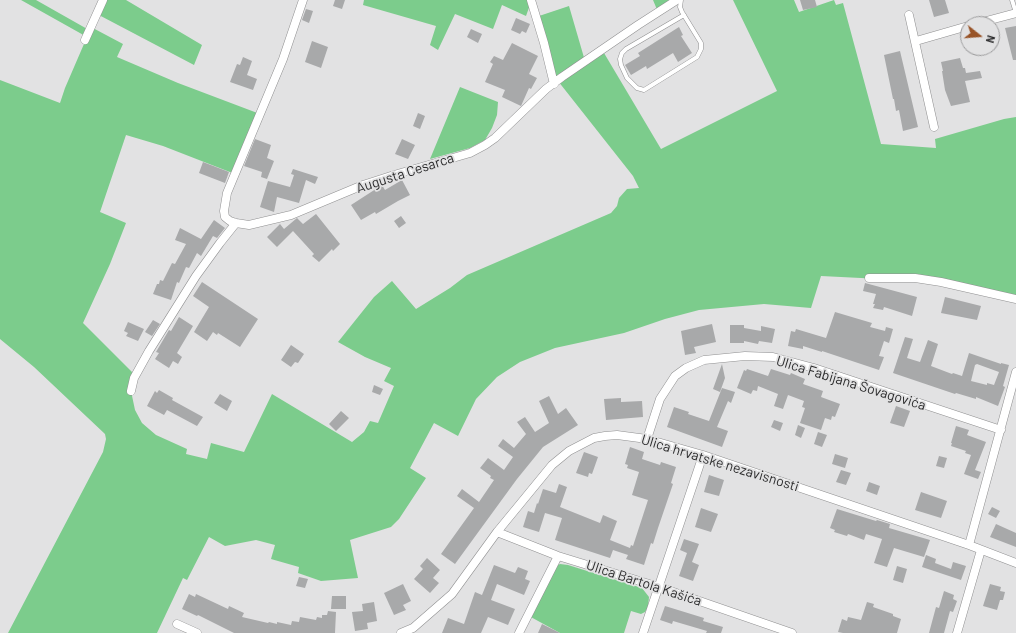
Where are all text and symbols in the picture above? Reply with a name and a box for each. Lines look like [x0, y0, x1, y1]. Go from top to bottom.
north arrow [960, 16, 1000, 56]
text: N [984, 34, 998, 45]
street label: Augusta Cesarca [354, 149, 456, 197]
street label: Ulica Fabijana Šovagovića [774, 352, 928, 414]
street label: Ulica hrvatske nezavisnosti [639, 431, 801, 495]
street label: Ulica Bartola Kašića [584, 556, 704, 610]

